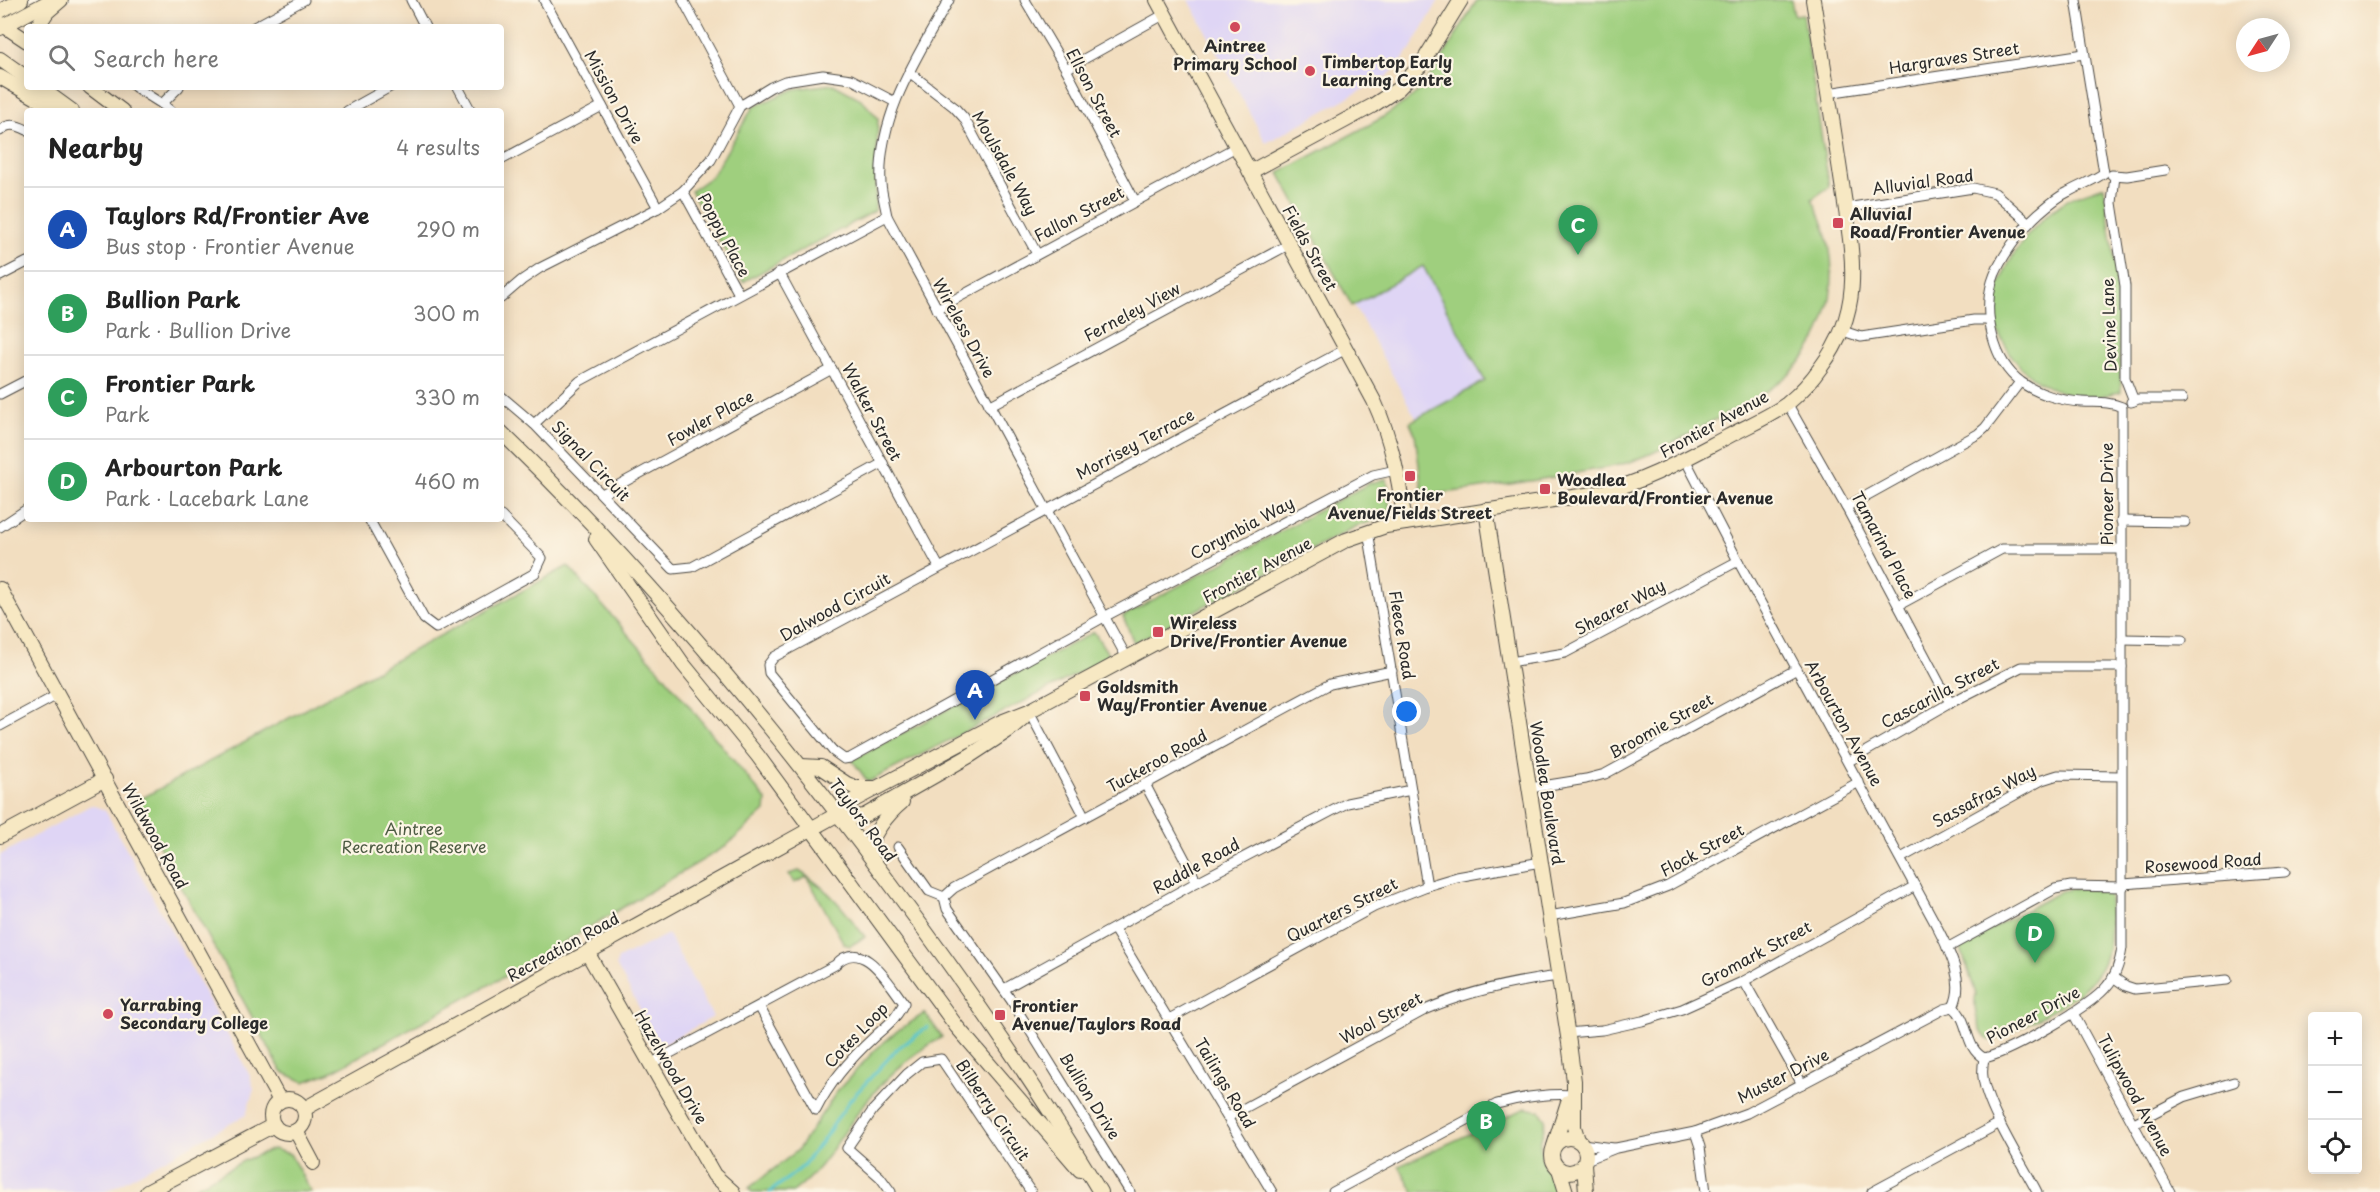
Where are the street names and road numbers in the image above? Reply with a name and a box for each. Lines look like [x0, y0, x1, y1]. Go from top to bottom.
street label: Hargraves Street [1887, 35, 2021, 79]
street label: Ellson Street [1061, 44, 1129, 142]
street label: Mission Drive [579, 45, 651, 148]
street label: Moulsdale Way [967, 106, 1045, 219]
street label: Alluvial Road [1871, 162, 1975, 200]
street label: Fallon Street [1029, 179, 1128, 247]
street label: Poppy Place [693, 188, 757, 281]
street label: Fields Street [1277, 200, 1345, 295]
street label: Wireless Drive [928, 273, 1002, 382]
street label: Ferneley View [1079, 275, 1185, 347]
street label: Devine Lane [2094, 278, 2122, 372]
street label: Walker Street [837, 358, 909, 465]
street label: Fowler Place [662, 383, 757, 451]
street label: Frontier Avenue [1655, 383, 1772, 463]
street label: Morrisey Terrace [1071, 402, 1198, 484]
street label: Signal Circuit [547, 415, 637, 506]
street label: Pioneer Drive [2094, 443, 2118, 546]
street label: Tamarind Place [1846, 486, 1923, 603]
street label: Corymbia Way [1185, 490, 1298, 565]
street label: Frontier Avenue [1198, 530, 1316, 608]
street label: Dalwood Circuit [775, 566, 895, 646]
street label: Shearer Way [1570, 572, 1669, 640]
street label: Fleece Road [1384, 589, 1422, 681]
street label: Cascarilla Street [1876, 651, 2003, 733]
street label: Arbourton Avenue [1800, 655, 1890, 790]
street label: Broomie Street [1604, 687, 1717, 764]
street label: Woodlea Boulevard [1525, 719, 1571, 867]
street label: Tuckeroo Road [1102, 723, 1211, 798]
street label: Sassafras Way [1928, 758, 2040, 832]
street label: Taylors Road [824, 773, 903, 866]
street label: Wildwood Road [117, 778, 195, 893]
street label: Flock Street [1655, 817, 1748, 881]
street label: Raddle Road [1148, 831, 1243, 899]
street label: Rosewood Road [2143, 846, 2262, 878]
street label: Quarters Street [1282, 871, 1402, 947]
street label: Recreation Road [502, 905, 623, 987]
street label: Gromark Street [1696, 914, 1815, 992]
street label: Pioneer Drive [1981, 979, 2084, 1049]
street label: Wool Street [1335, 985, 1427, 1049]
street label: Cotes Loop [818, 996, 893, 1073]
street label: Hazelwood Drive [629, 1005, 714, 1128]
street label: Tulipwood Avenue [2092, 1029, 2180, 1160]
street label: Tailings Road [1189, 1033, 1262, 1132]
street label: Muster Drive [1733, 1042, 1833, 1108]
street label: Bullion Drive [1055, 1047, 1127, 1144]
street label: Bilberry Circuit [951, 1054, 1037, 1165]

